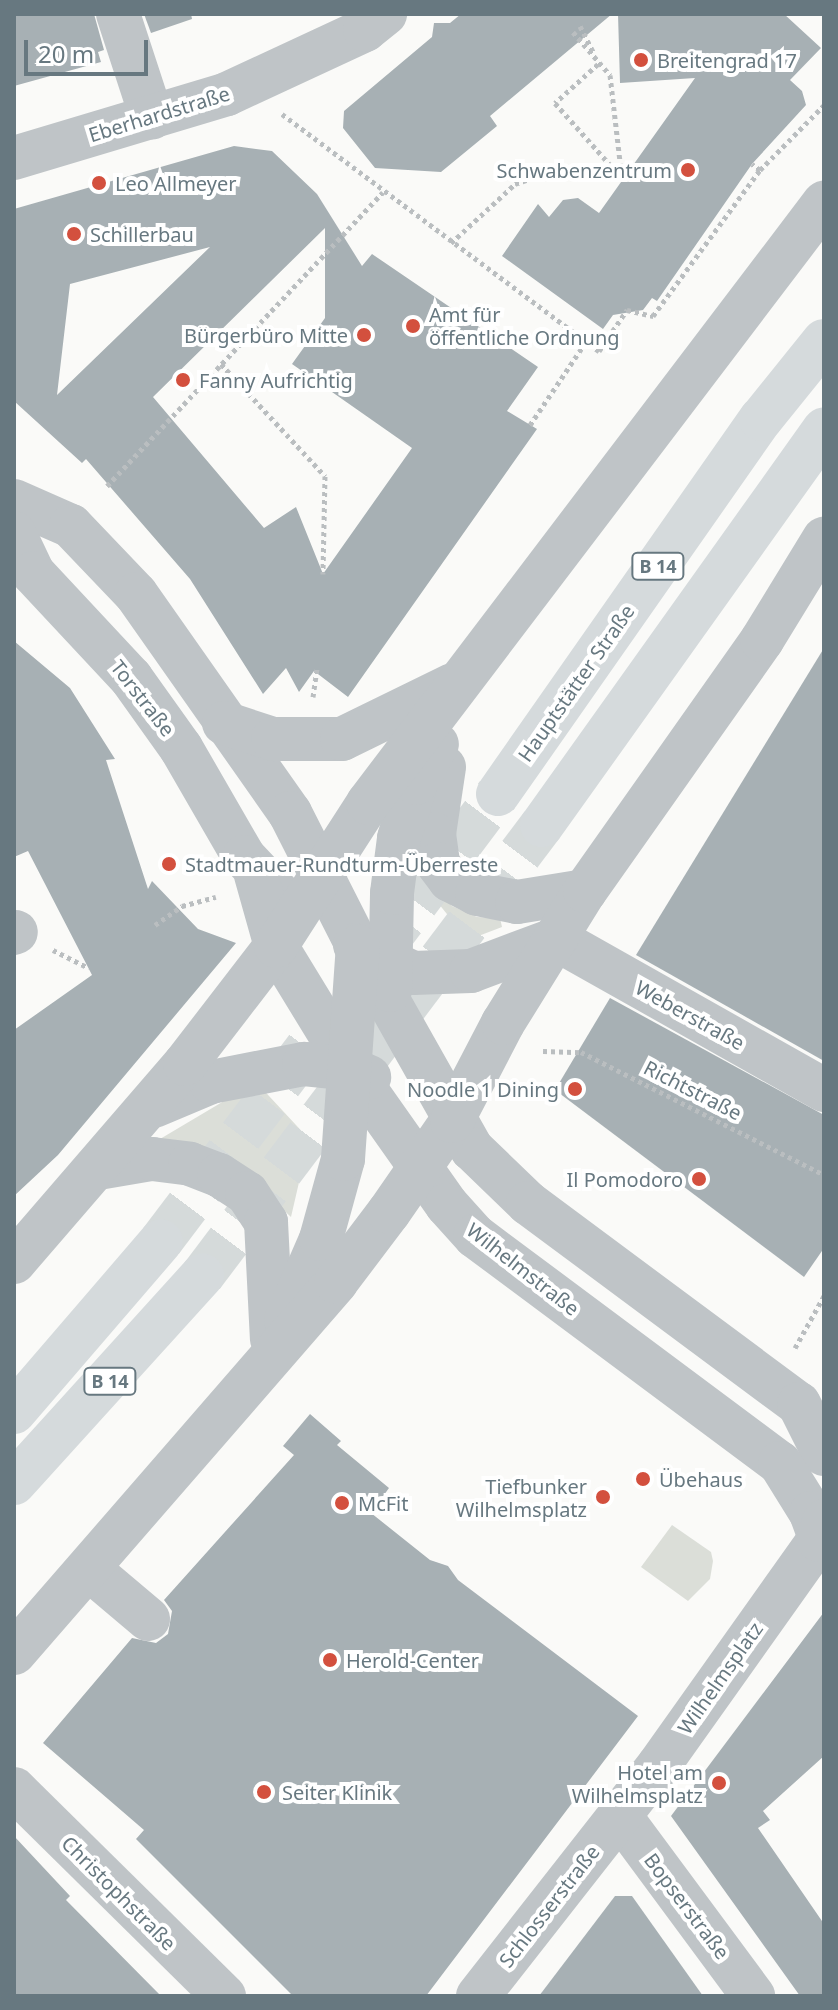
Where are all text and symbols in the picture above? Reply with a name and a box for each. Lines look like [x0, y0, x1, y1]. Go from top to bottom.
scale bar [28, 24, 152, 74]
text: 20 m [38, 37, 94, 70]
place label: Breitengrad 17 [657, 48, 797, 72]
marker: Breitengrad 17 [632, 51, 650, 69]
street label: Eberhardstraße [85, 81, 233, 147]
place label: Schwabenzentrum [497, 158, 672, 182]
marker: Schwabenzentrum [679, 161, 697, 179]
place label: Leo Allmeyer [115, 171, 236, 195]
marker: Leo Allmeyer [90, 174, 108, 192]
place label: Schillerbau [90, 222, 194, 246]
marker: Schillerbau [65, 225, 83, 243]
place label: Amt für öffentliche Ordnung [429, 302, 620, 349]
marker: Amt für öffentliche Ordnung [404, 317, 422, 335]
place label: Bürgerbüro Mitte [184, 323, 348, 347]
marker: Bürgerbüro Mitte [355, 326, 373, 344]
place label: Fanny Aufrichtig [199, 368, 353, 392]
marker: Fanny Aufrichtig [174, 371, 192, 389]
road number: B 14 [630, 552, 686, 580]
street label: Hauptstätter Straße [513, 600, 639, 766]
street label: Torstraße [106, 655, 180, 741]
place label: Stadtmauer-Rundturm-Überreste [185, 852, 498, 876]
marker: Stadtmauer-Rundturm-Überreste [160, 855, 178, 873]
street label: Weberstraße [631, 975, 749, 1055]
street label: Richtstraße [640, 1055, 746, 1125]
place label: Noodle 1 Dining [407, 1077, 559, 1101]
marker: Noodle 1 Dining [566, 1080, 584, 1098]
place label: Il Pomodoro [567, 1167, 683, 1191]
marker: Il Pomodoro [690, 1170, 708, 1188]
street label: Wilhelmstraße [462, 1218, 584, 1320]
road number: B 14 [82, 1367, 138, 1395]
place label: Übehaus [659, 1467, 743, 1491]
marker: Übehaus [634, 1470, 652, 1488]
place label: Tiefbunker Wilhelmsplatz [456, 1474, 587, 1521]
marker: Tiefbunker Wilhelmsplatz [594, 1488, 612, 1506]
place label: McFit [358, 1491, 408, 1515]
marker: McFit [333, 1494, 351, 1512]
street label: Wilhelmsplatz [673, 1617, 767, 1739]
place label: Herold-Center [346, 1648, 479, 1672]
marker: Herold-Center [321, 1651, 339, 1669]
place label: Hotel am Wilhelmsplatz [572, 1760, 703, 1807]
marker: Hotel am Wilhelmsplatz [710, 1774, 728, 1792]
place label: Seiter Klinik [282, 1780, 392, 1804]
marker: Seiter Klinik [253, 1781, 275, 1803]
street label: Christophstraße [57, 1831, 181, 1955]
street label: Schlosserstraße [494, 1840, 604, 1972]
street label: Bopserstraße [639, 1848, 735, 1964]

